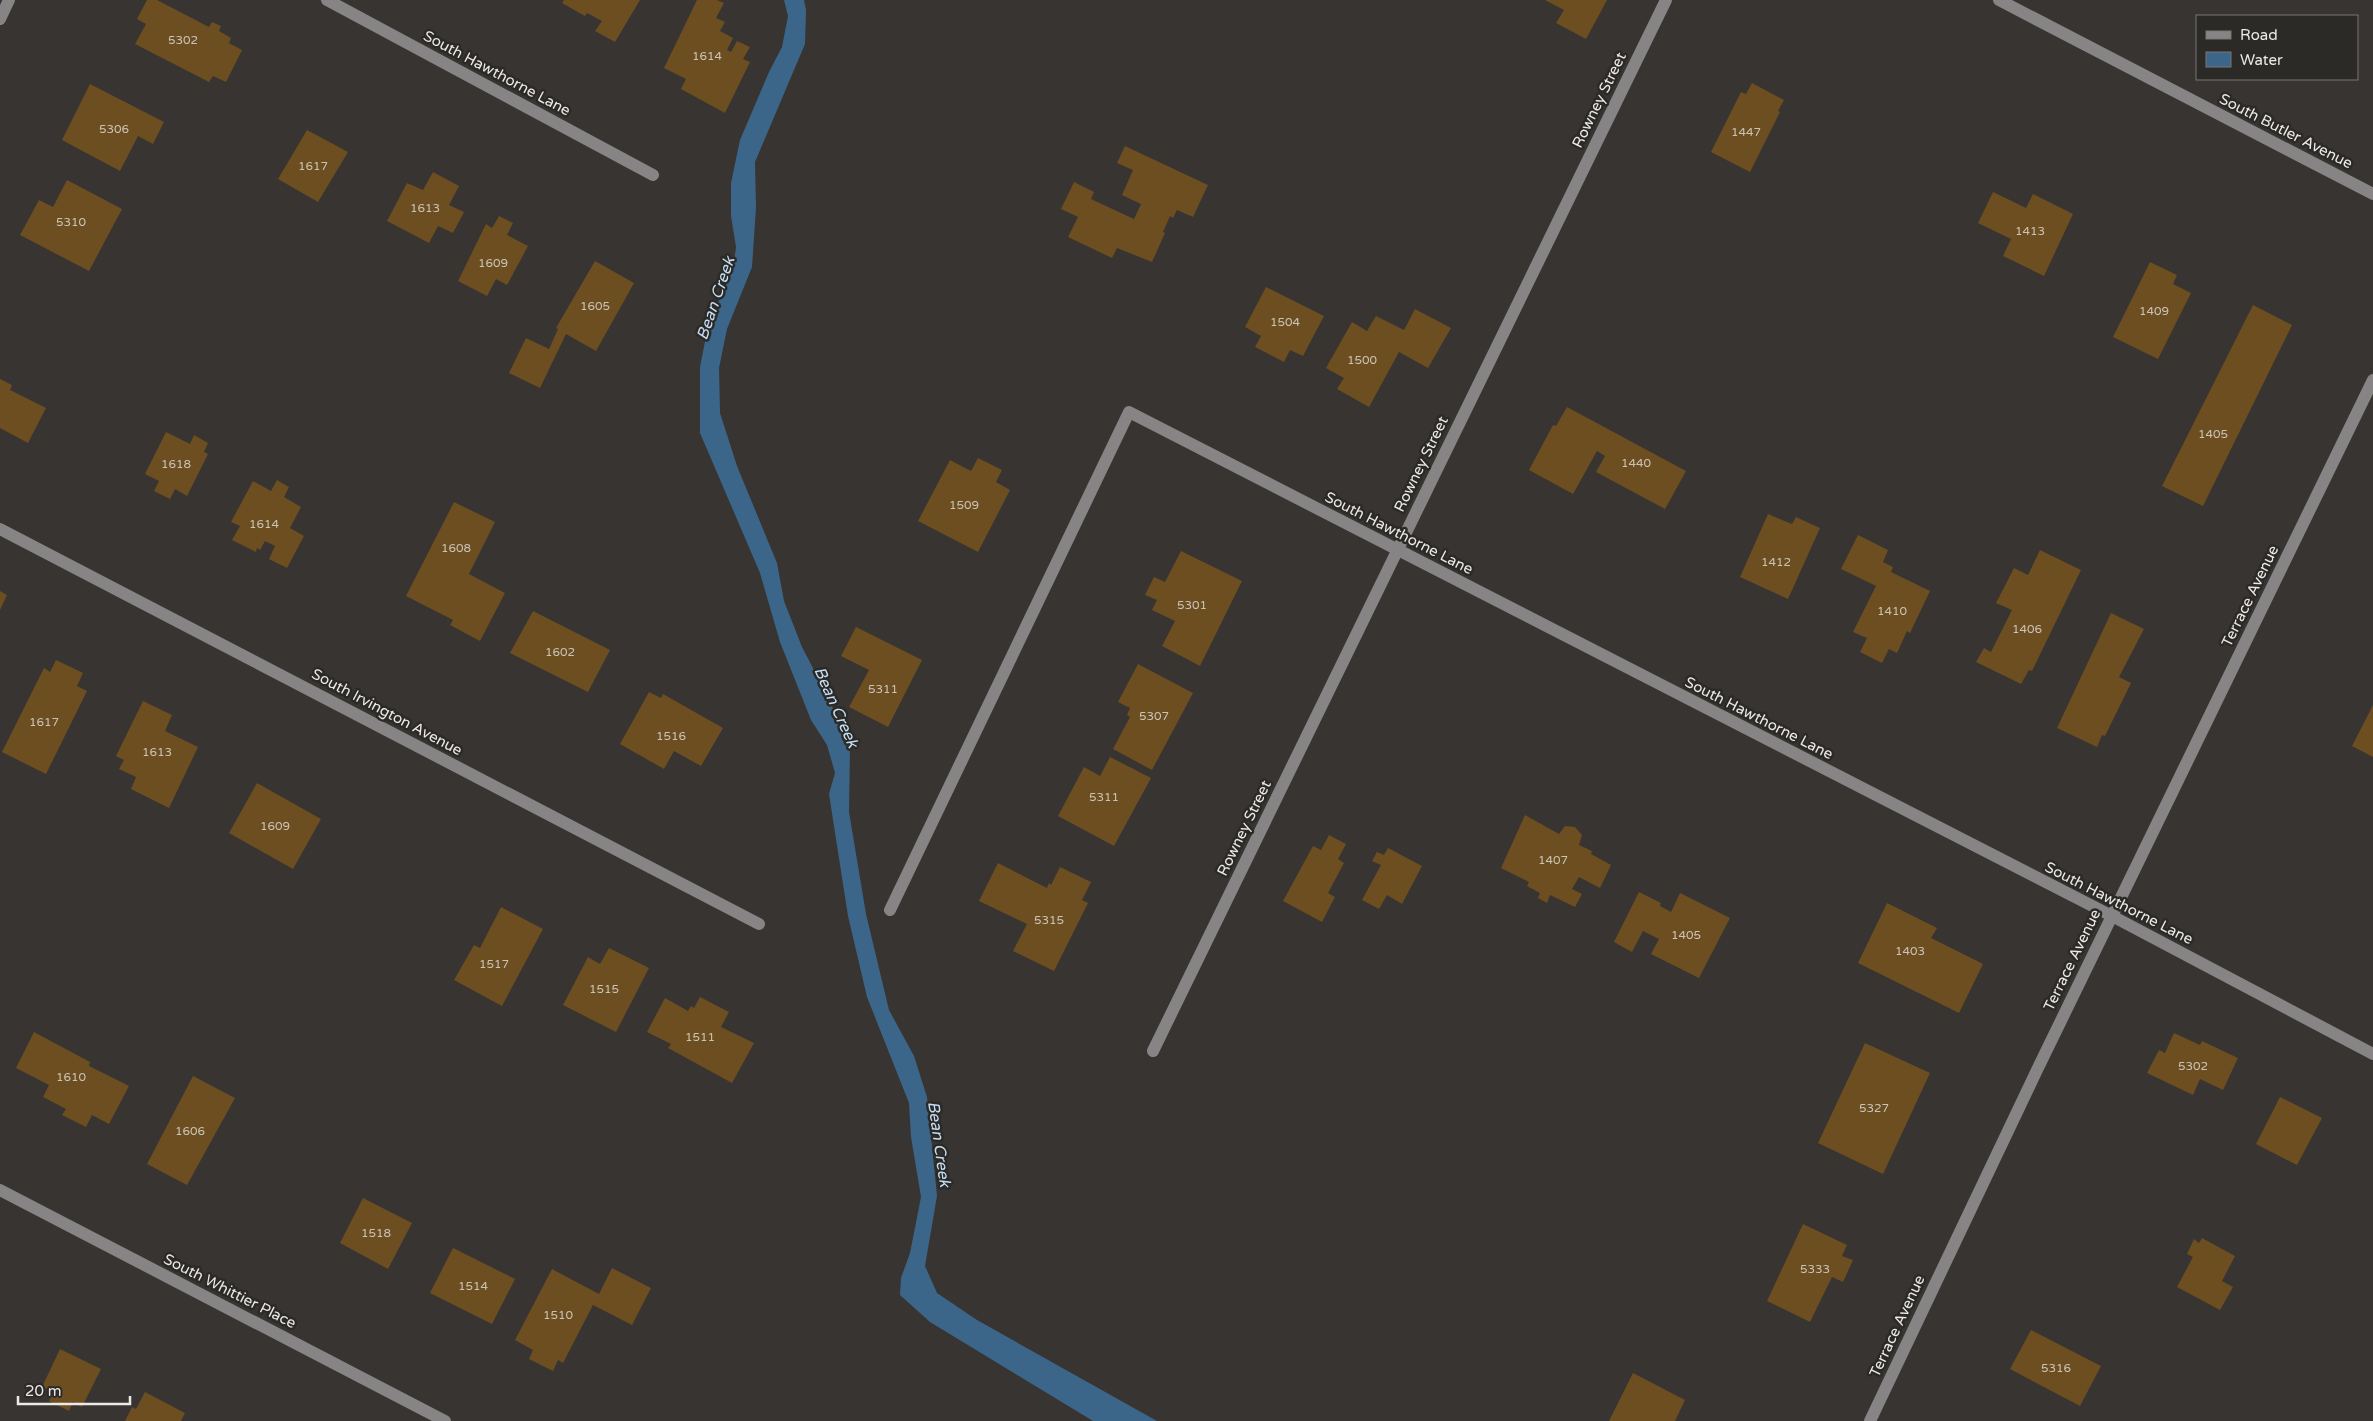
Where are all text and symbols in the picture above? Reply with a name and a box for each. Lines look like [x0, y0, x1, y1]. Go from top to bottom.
legend [2196, 15, 2358, 80]
text: Road [2240, 26, 2278, 44]
street label: South Hawthorne Lane [420, 27, 574, 119]
house number: 5302 [168, 33, 198, 47]
house number: 1614 [692, 49, 723, 63]
street label: Rowney Street [1568, 49, 1630, 151]
text: Water [2240, 51, 2283, 69]
street label: South Butler Avenue [2216, 90, 2356, 172]
house number: 5306 [99, 122, 129, 136]
house number: 1447 [1731, 125, 1761, 139]
house number: 1617 [298, 159, 328, 173]
house number: 1613 [410, 201, 440, 215]
house number: 5310 [56, 215, 87, 229]
house number: 1413 [2015, 224, 2045, 238]
water label: Bean Creek [692, 253, 740, 343]
house number: 1609 [478, 256, 508, 270]
house number: 1605 [580, 299, 610, 313]
house number: 1409 [2139, 304, 2169, 318]
house number: 1504 [1270, 315, 1301, 329]
house number: 1500 [1347, 353, 1378, 367]
street label: Rowney Street [1390, 413, 1452, 515]
house number: 1405 [2198, 427, 2228, 441]
house number: 1440 [1621, 456, 1652, 470]
house number: 1618 [161, 457, 191, 471]
street label: South Hawthorne Lane [1322, 488, 1476, 578]
house number: 1509 [949, 498, 979, 512]
house number: 1614 [249, 517, 280, 531]
house number: 1608 [441, 541, 471, 555]
street label: Terrace Avenue [2218, 542, 2282, 650]
house number: 1412 [1761, 555, 1791, 569]
house number: 5301 [1177, 598, 1207, 612]
house number: 1410 [1877, 604, 1908, 618]
house number: 1406 [2012, 622, 2042, 636]
house number: 1602 [545, 645, 575, 659]
water label: Bean Creek [809, 664, 863, 752]
street label: South Irvington Avenue [309, 665, 465, 759]
street label: South Hawthorne Lane [1682, 673, 1836, 763]
house number: 5311 [868, 682, 898, 696]
house number: 5307 [1139, 709, 1169, 723]
house number: 1617 [29, 715, 59, 729]
house number: 1516 [656, 729, 686, 743]
house number: 1613 [142, 745, 172, 759]
street label: Rowney Street [1213, 777, 1275, 879]
house number: 5311 [1089, 790, 1119, 804]
house number: 1609 [260, 819, 290, 833]
house number: 1407 [1538, 853, 1568, 867]
street label: South Hawthorne Lane [2042, 858, 2196, 948]
street label: Terrace Avenue [2040, 906, 2104, 1014]
house number: 5315 [1034, 913, 1064, 927]
house number: 1405 [1671, 928, 1701, 942]
house number: 1403 [1895, 944, 1925, 958]
house number: 1517 [479, 957, 509, 971]
house number: 1515 [589, 982, 619, 996]
house number: 1511 [685, 1030, 715, 1044]
house number: 5302 [2178, 1059, 2208, 1073]
house number: 1610 [56, 1070, 87, 1084]
water label: Bean Creek [923, 1100, 955, 1190]
house number: 5327 [1859, 1101, 1889, 1115]
house number: 1606 [175, 1124, 205, 1138]
house number: 1518 [361, 1226, 391, 1240]
street label: South Whittier Place [161, 1250, 299, 1332]
house number: 5333 [1800, 1262, 1830, 1276]
street label: Terrace Avenue [1865, 1272, 1929, 1380]
house number: 1514 [458, 1279, 489, 1293]
house number: 1510 [543, 1308, 574, 1322]
house number: 5316 [2041, 1361, 2071, 1375]
scale bar [18, 1374, 130, 1406]
text: 20 m [25, 1382, 62, 1400]

